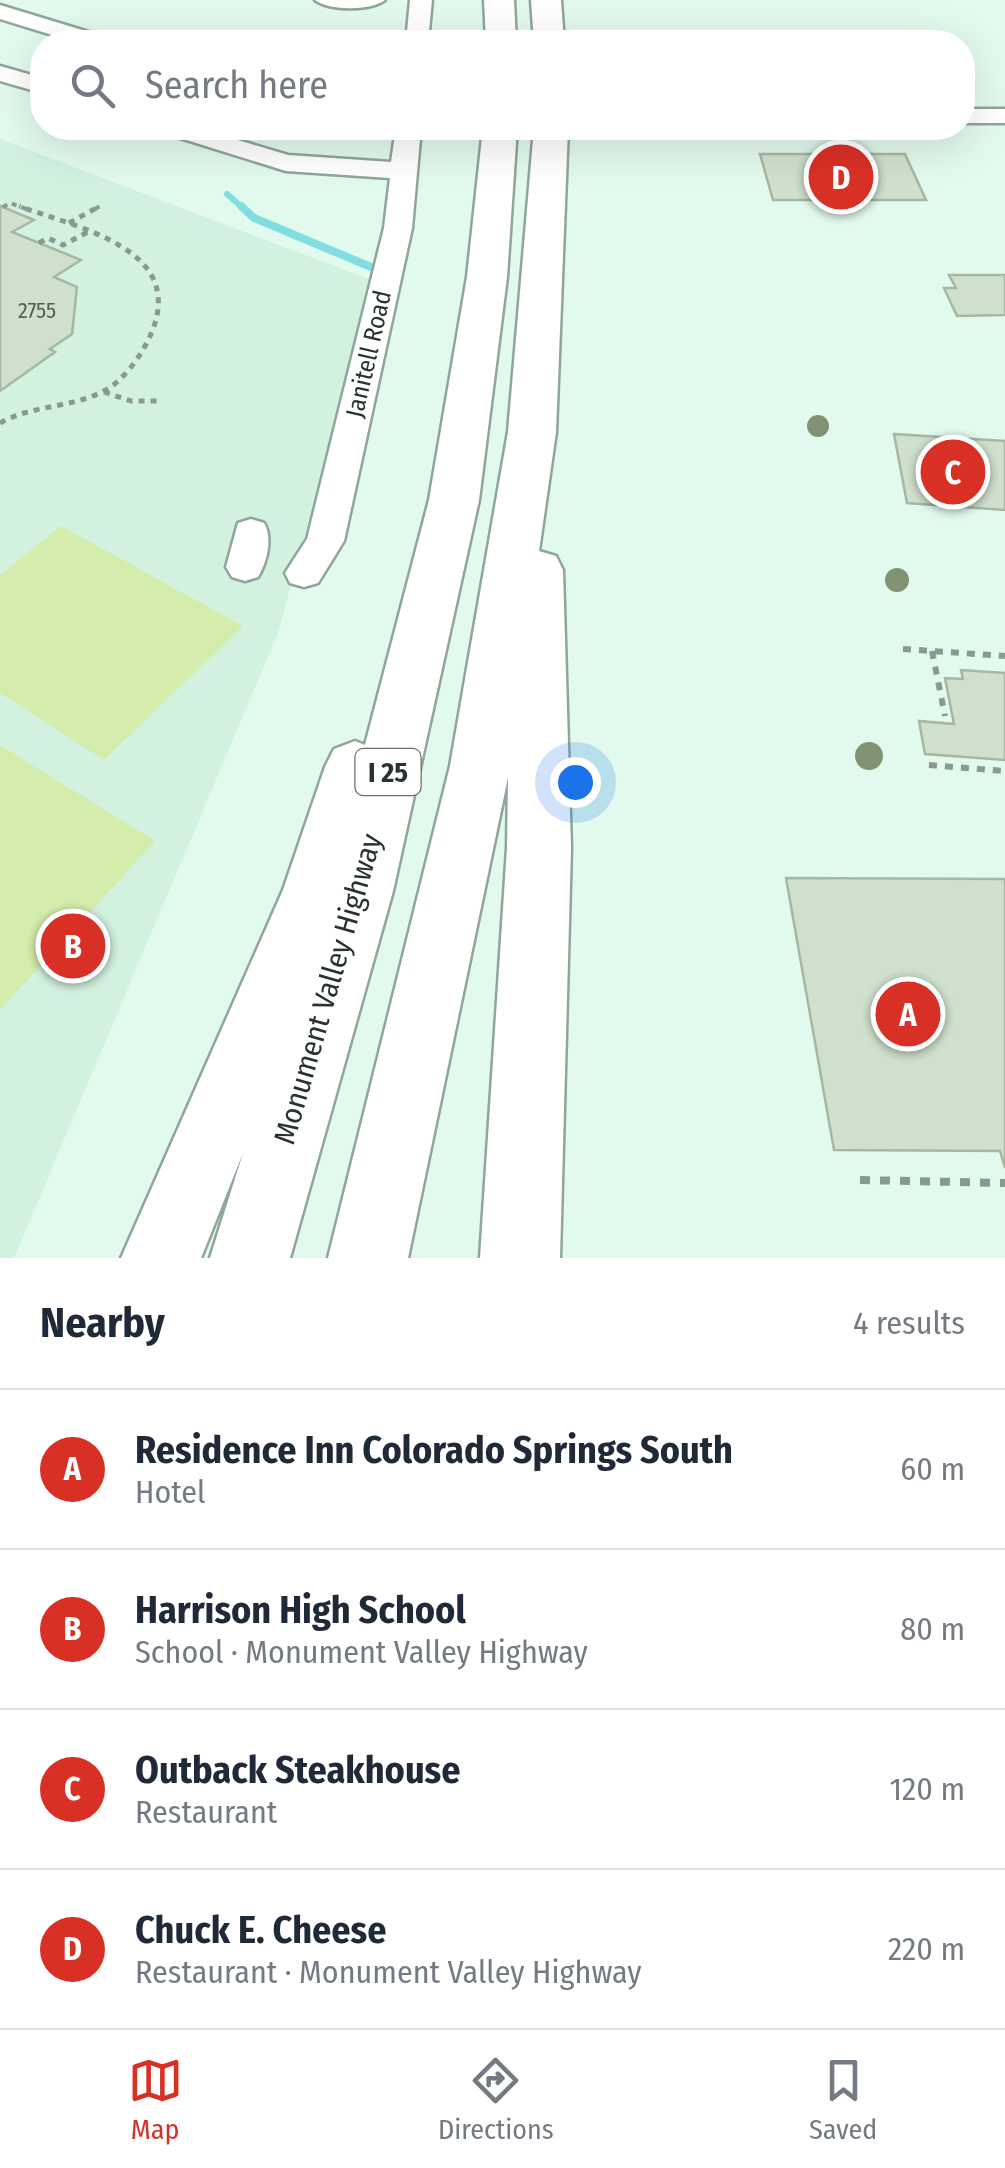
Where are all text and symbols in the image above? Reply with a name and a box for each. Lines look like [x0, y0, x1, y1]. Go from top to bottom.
search box [30, 30, 975, 140]
icon: search [65, 58, 120, 113]
text: Search here [145, 62, 328, 108]
pin: D [808, 140, 874, 214]
street label: Janitell Road [340, 287, 398, 421]
house number: 2755 [18, 297, 56, 324]
pin: C [920, 434, 986, 510]
road number: I 25 [356, 749, 420, 795]
your location [550, 757, 601, 808]
street label: Monument Valley Highway [266, 829, 390, 1148]
pin: B [40, 908, 106, 984]
pin: A [876, 976, 940, 1052]
text: Nearby [40, 1298, 165, 1348]
text: 4 results [853, 1304, 965, 1342]
text: Residence Inn Colorado Springs South [135, 1427, 733, 1473]
text: A [64, 1450, 81, 1488]
text: 60 m [900, 1450, 965, 1488]
text: Hotel [135, 1473, 205, 1511]
text: Harrison High School [135, 1587, 466, 1633]
text: B [64, 1610, 81, 1648]
text: 80 m [900, 1610, 965, 1648]
text: School · Monument Valley Highway [135, 1633, 588, 1671]
text: Outback Steakhouse [135, 1747, 461, 1793]
text: C [64, 1770, 81, 1808]
text: 120 m [890, 1770, 965, 1808]
text: Restaurant [135, 1793, 277, 1831]
text: Chuck E. Cheese [135, 1907, 387, 1953]
text: D [63, 1930, 82, 1968]
text: 220 m [888, 1930, 965, 1968]
text: Restaurant · Monument Valley Highway [135, 1953, 642, 1991]
tab: Map [128, 2053, 183, 2146]
tab: Directions [438, 2053, 554, 2146]
tab: Saved [809, 2053, 877, 2146]

